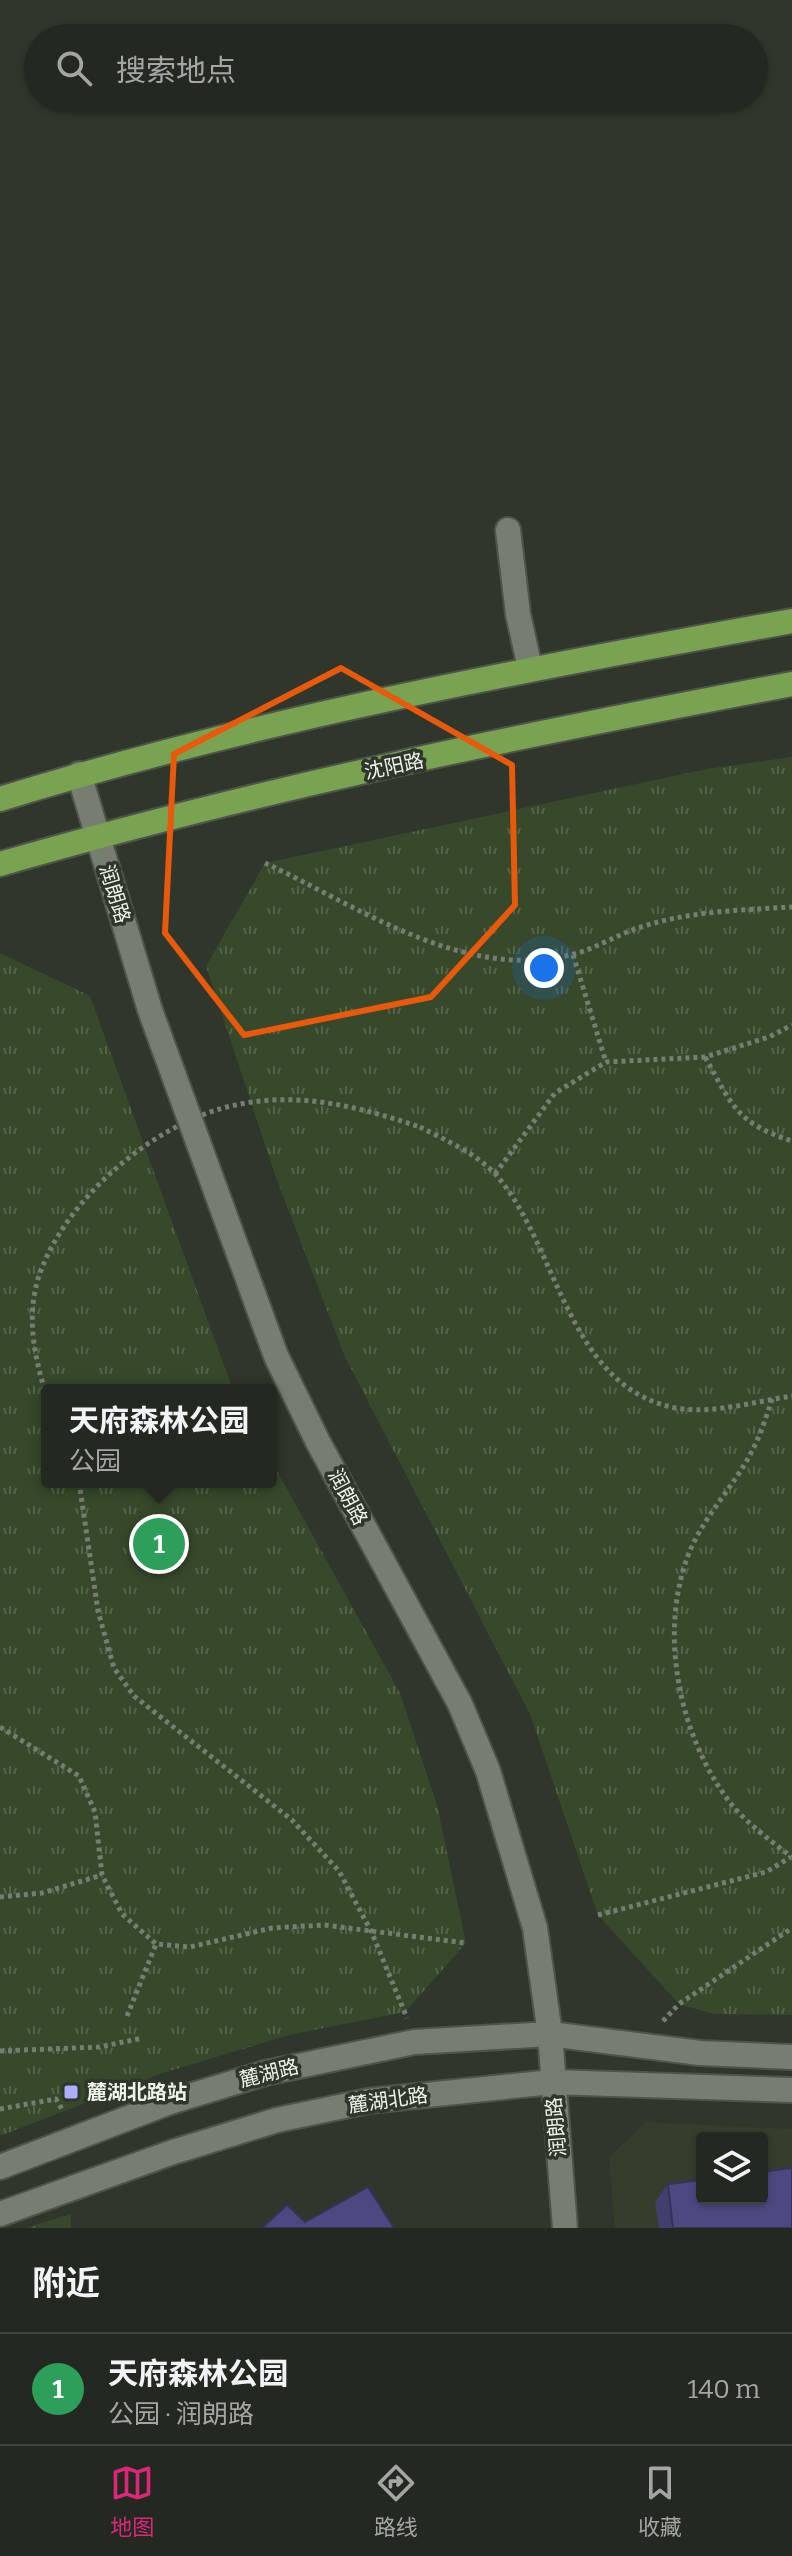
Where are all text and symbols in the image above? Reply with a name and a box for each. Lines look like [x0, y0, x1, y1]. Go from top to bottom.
search box [24, 24, 768, 112]
icon: search [52, 46, 96, 90]
text: 搜索地点 [116, 53, 236, 89]
street label: 沈阳路 [362, 748, 426, 784]
street label: 润朗路 [95, 862, 135, 926]
your location [524, 948, 564, 988]
popup [41, 1384, 277, 1488]
text: 天府森林公园 [69, 1403, 249, 1439]
text: 公园 [69, 1446, 121, 1477]
street label: 润朗路 [323, 1465, 373, 1529]
pin: 1 [133, 1514, 185, 1574]
street label: 麓湖路 [237, 2054, 301, 2092]
place label: 麓湖北路站 [87, 2080, 187, 2104]
marker: 麓湖北路站 [62, 2083, 80, 2101]
street label: 麓湖北路 [347, 2083, 429, 2117]
street label: 润朗路 [541, 2096, 571, 2158]
map controls [696, 2132, 768, 2204]
button: layers [696, 2132, 768, 2204]
text: 附近 [32, 2263, 100, 2304]
text: 天府森林公园 [108, 2356, 288, 2392]
text: 1 [52, 2374, 64, 2405]
text: 140 m [688, 2374, 760, 2405]
text: 公园 · 润朗路 [108, 2399, 254, 2430]
tab: 地图 [110, 2461, 154, 2541]
tab: 路线 [374, 2461, 418, 2541]
tab: 收藏 [638, 2461, 682, 2541]

